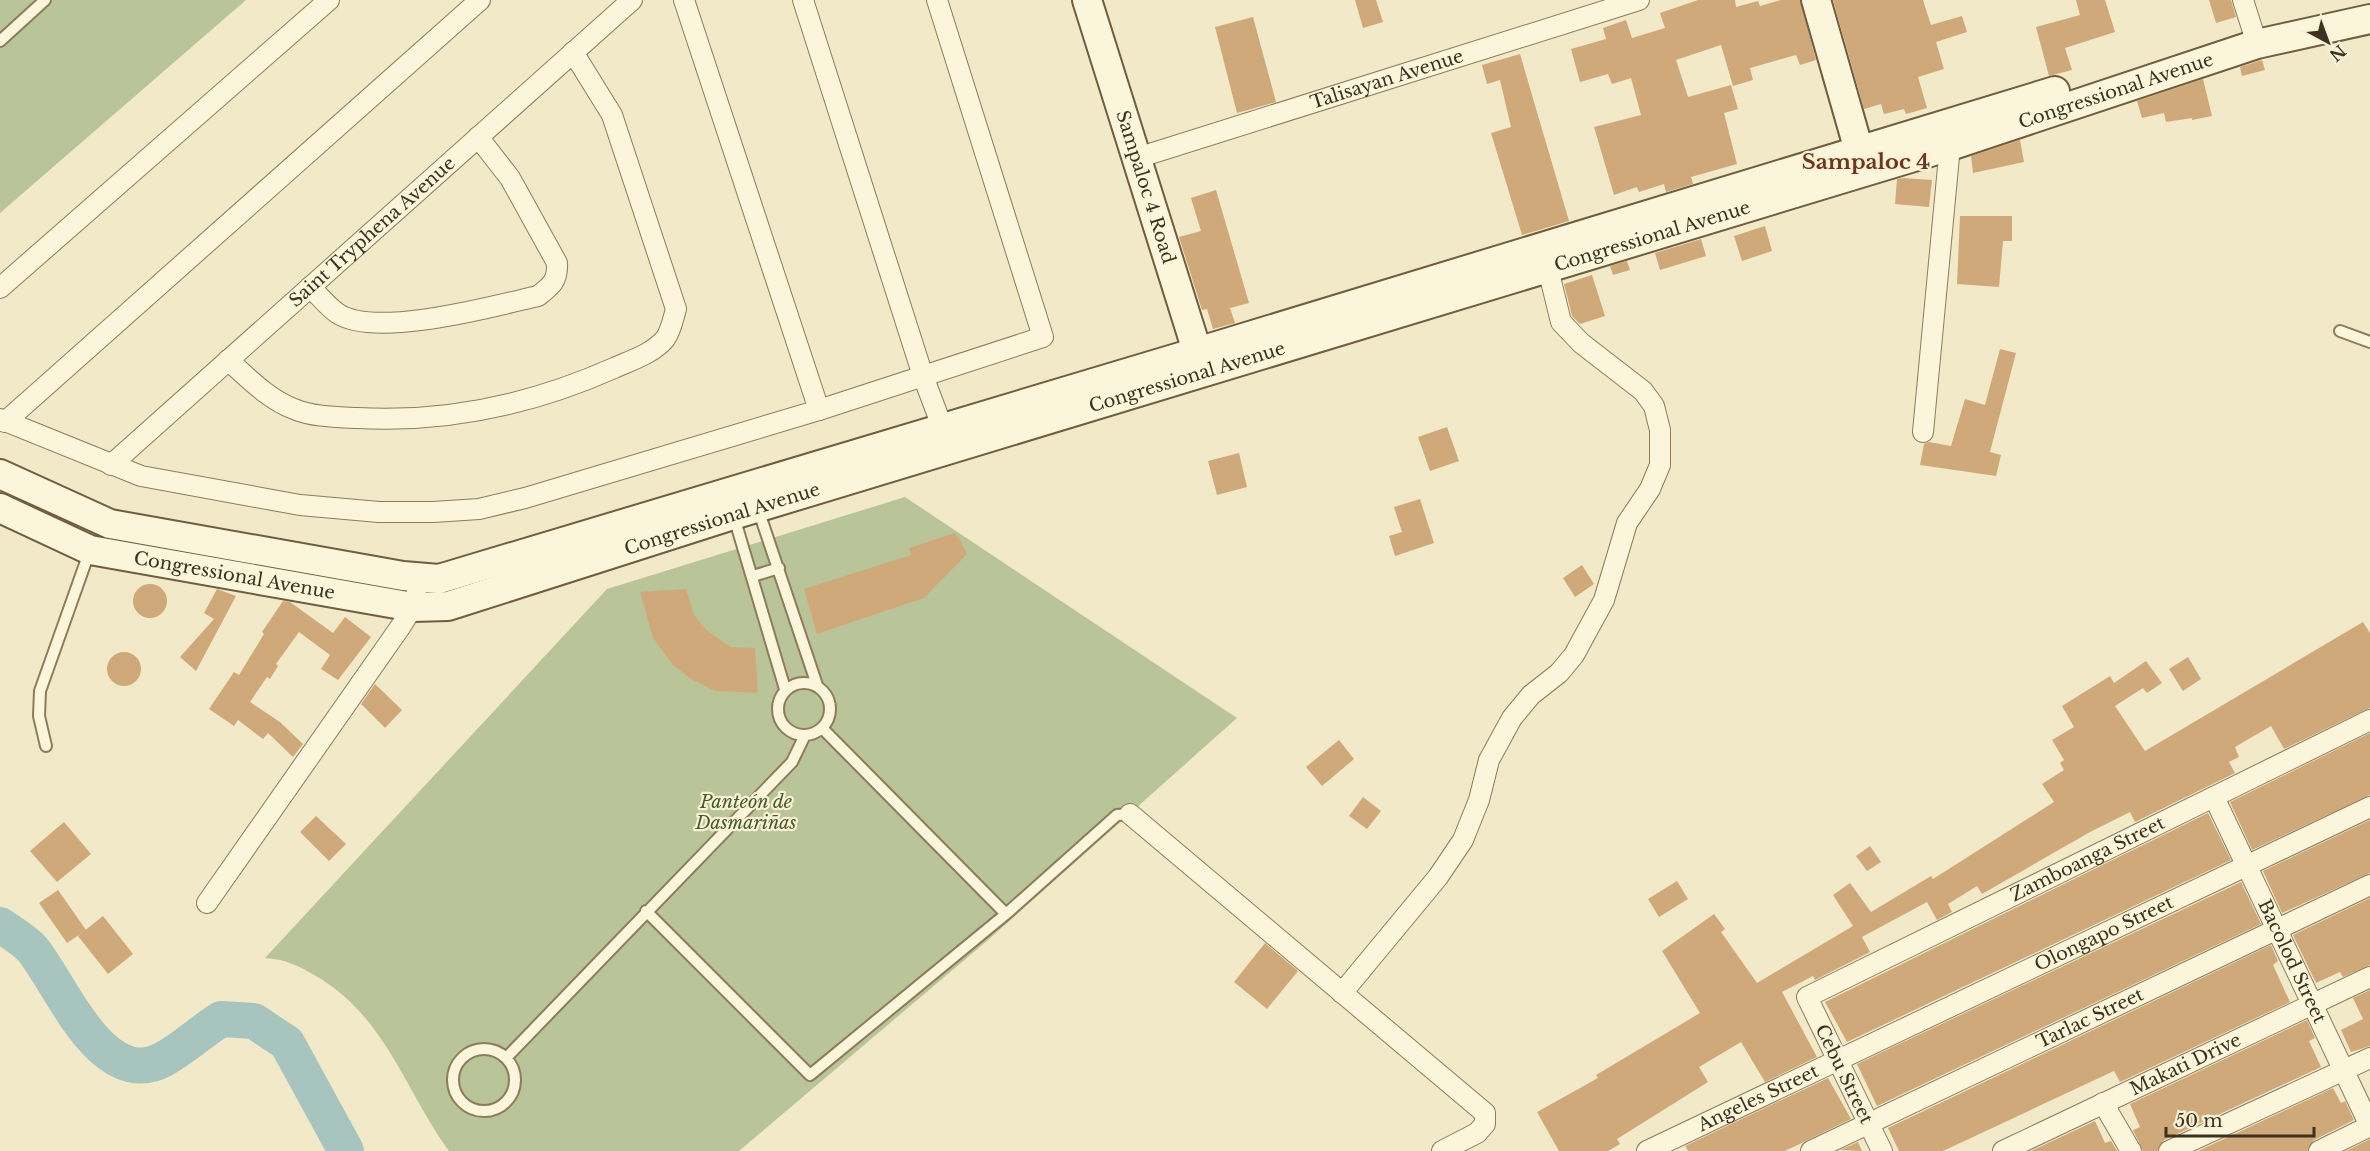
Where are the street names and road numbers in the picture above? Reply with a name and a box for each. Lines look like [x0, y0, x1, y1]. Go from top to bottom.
street label: Talisayan Avenue [1308, 45, 1466, 114]
street label: Congressional Avenue [2016, 48, 2216, 133]
street label: Sampaloc 4 Road [1111, 108, 1180, 266]
street label: Saint Tryphena Avenue [285, 152, 460, 312]
street label: Congressional Avenue [1552, 196, 1753, 276]
street label: Congressional Avenue [1086, 337, 1288, 417]
street label: Congressional Avenue [622, 478, 823, 560]
street label: Congressional Avenue [132, 547, 337, 604]
street label: Zamboanga Street [2007, 812, 2168, 906]
street label: Olongapo Street [2031, 891, 2177, 976]
street label: Bacolod Street [2253, 896, 2331, 1027]
street label: Tarlac Street [2033, 983, 2147, 1053]
street label: Cebu Street [1810, 1021, 1878, 1127]
street label: Makati Drive [2126, 1029, 2245, 1100]
street label: Angeles Street [1693, 1060, 1822, 1137]

